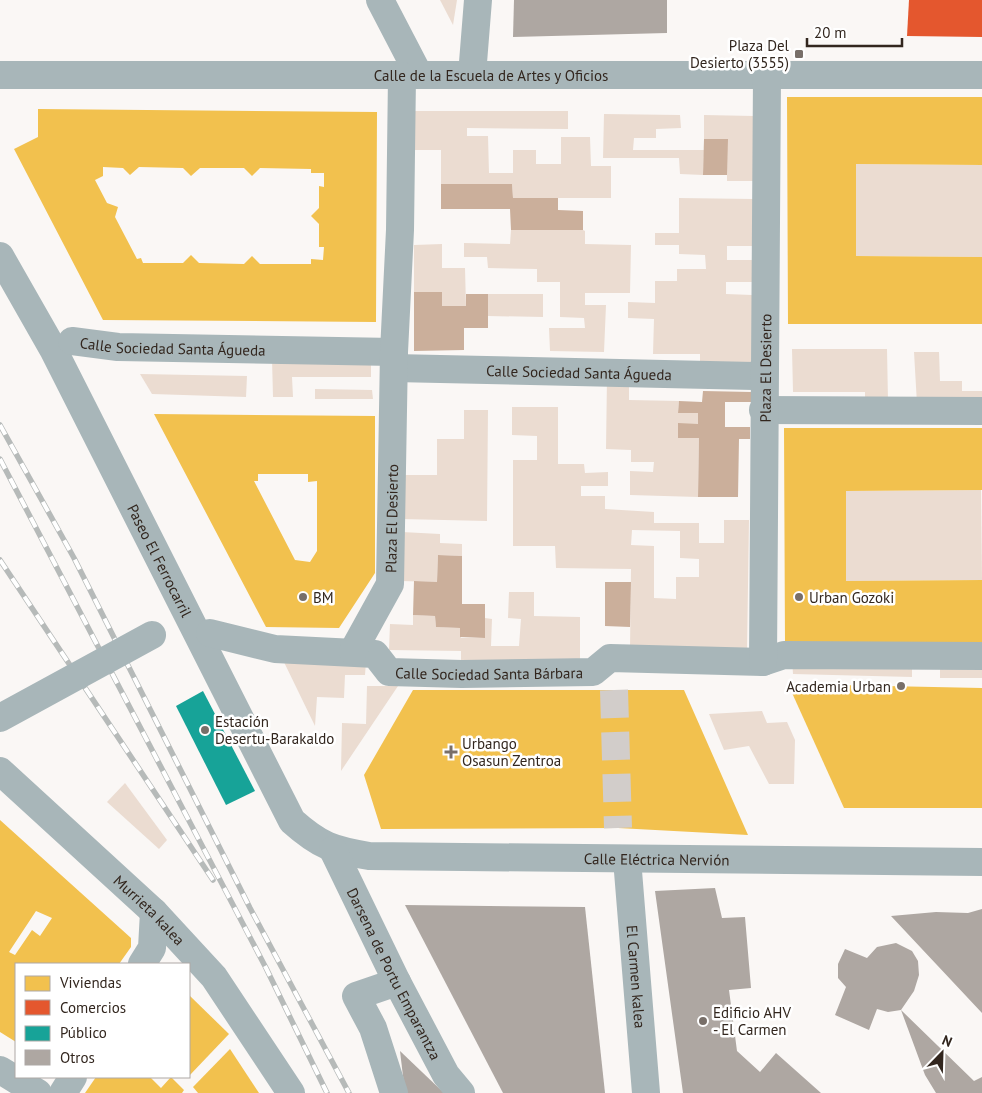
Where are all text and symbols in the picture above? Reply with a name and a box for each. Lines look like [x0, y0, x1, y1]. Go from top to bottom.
scale bar [807, 15, 902, 47]
text: 20 m [814, 23, 847, 42]
place label: Plaza Del Desierto (3555) [690, 36, 790, 72]
marker: Plaza Del Desierto (3555) [793, 48, 805, 60]
street label: Calle de la Escuela de Artes y Oficios [374, 66, 608, 85]
street label: Plaza El Desierto [755, 314, 775, 422]
street label: Calle Sociedad Santa Águeda [79, 333, 266, 359]
street label: Calle Sociedad Santa Águeda [486, 361, 672, 384]
street label: Plaza El Desierto [381, 464, 402, 573]
street label: Paseo El Ferrocarril [124, 501, 197, 621]
place label: BM [313, 588, 334, 607]
place label: Urban Gozoki [809, 588, 894, 607]
marker: BM [297, 591, 309, 603]
marker: Urban Gozoki [793, 591, 805, 603]
street label: Calle Sociedad Santa Bárbara [395, 663, 583, 684]
place label: Academia Urban [786, 677, 891, 696]
marker: Academia Urban [895, 680, 907, 692]
place label: Estación Desertu-Barakaldo [215, 712, 334, 748]
marker: Estación Desertu-Barakaldo [199, 724, 211, 736]
place label: Urbango Osasun Zentroa [462, 734, 561, 770]
marker: Urbango Osasun Zentroa [444, 745, 458, 759]
street label: Calle Eléctrica Nervión [584, 849, 730, 869]
street label: Murrieta kalea [110, 871, 189, 949]
street label: Darsena de Portu Emparantza [343, 884, 446, 1063]
street label: El Carmen kalea [623, 924, 650, 1029]
legend [15, 963, 190, 1078]
text: Viviendas [59, 973, 121, 992]
text: Comercios [60, 998, 126, 1017]
place label: Edificio AHV - El Carmen [713, 1003, 791, 1039]
marker: Edificio AHV - El Carmen [697, 1015, 709, 1027]
text: Público [60, 1023, 107, 1042]
north arrow [917, 1028, 967, 1078]
text: N [939, 1031, 955, 1051]
text: Otros [60, 1048, 95, 1067]

